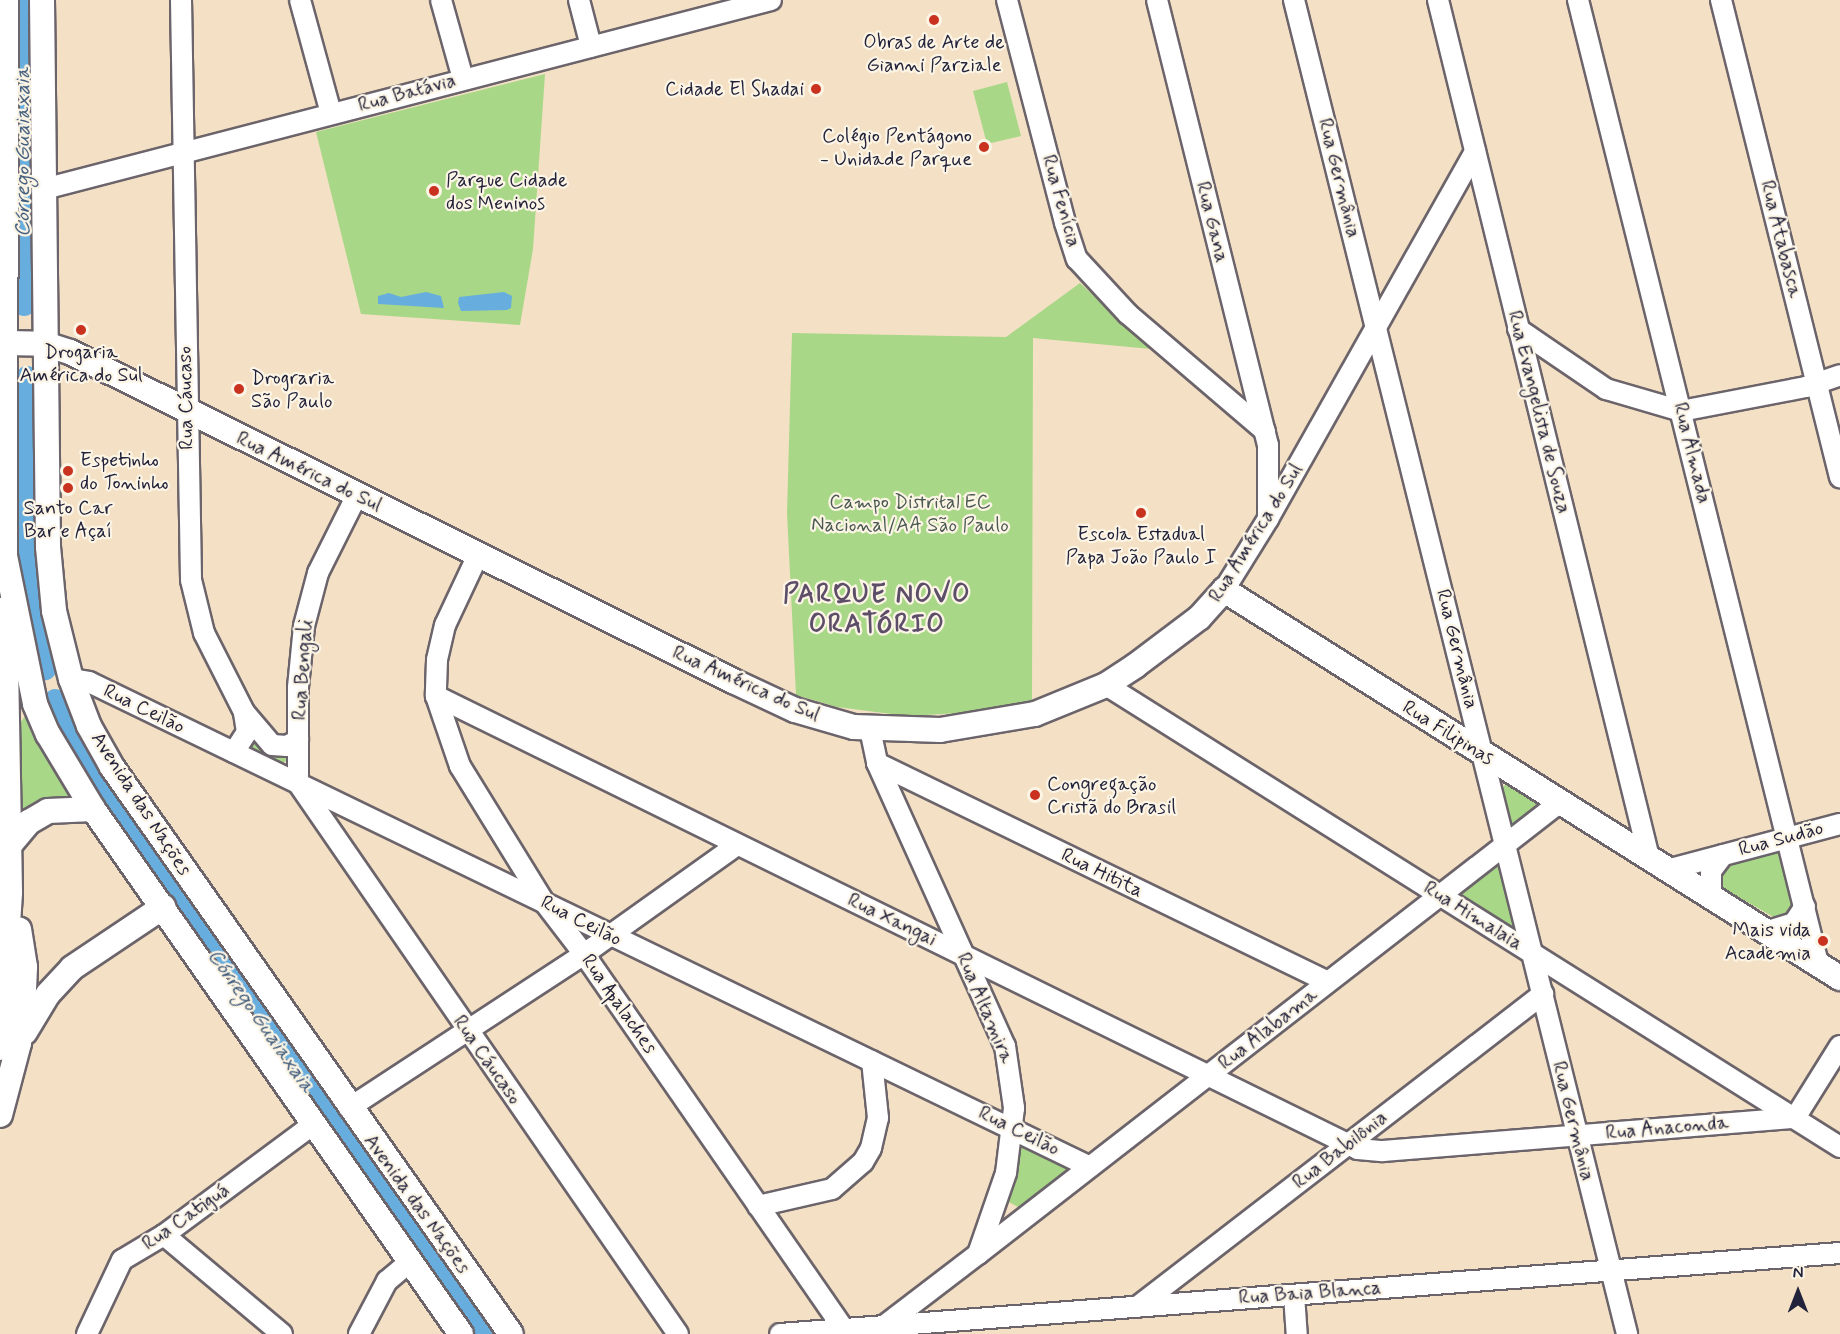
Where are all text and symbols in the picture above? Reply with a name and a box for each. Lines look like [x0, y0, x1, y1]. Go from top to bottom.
marker: Obras de Arte de Gianni Parziale [927, 13, 941, 27]
place label: Obras de Arte de Gianni Parziale [864, 30, 1004, 77]
street label: Rua Batávia [356, 69, 458, 117]
water label: Córrego Guaiaxaia [10, 70, 36, 234]
place label: Cidade El Shadai [662, 77, 804, 101]
marker: Cidade El Shadai [809, 82, 823, 96]
street label: Rua Germânia [1313, 116, 1365, 240]
place label: Colégio Pentágono - Unidade Parque [823, 124, 972, 171]
marker: Colégio Pentágono - Unidade Parque [977, 140, 991, 154]
street label: Rua Fenícia [1036, 152, 1086, 250]
place label: Parque Cidade dos Meninos [446, 168, 567, 215]
street label: Rua Atabasca [1755, 178, 1807, 300]
street label: Rua Gana [1191, 181, 1233, 263]
marker: Parque Cidade dos Meninos [427, 184, 441, 198]
street label: Rua Evangelista de Souza [1502, 307, 1576, 517]
marker: Drogaria América do Sul [74, 323, 88, 337]
place label: Drogaria América do Sul [20, 340, 142, 387]
street label: Rua Cáucaso [173, 346, 199, 450]
place label: Drograria São Paulo [251, 366, 334, 413]
marker: Drograria São Paulo [232, 382, 246, 396]
street label: Rua Almada [1668, 399, 1716, 507]
street label: Rua América do Sul [232, 426, 386, 518]
place label: Espetinho do Toninho [80, 448, 170, 495]
street label: Rua América do Sul [1204, 459, 1308, 607]
marker: Espetinho do Toninho [61, 464, 75, 478]
marker: Santo Car Bar e Açaí [61, 481, 75, 495]
park label: Campo Distrital EC Nacional/AA São Paulo [814, 491, 1006, 538]
place label: Santo Car Bar e Açaí [24, 497, 112, 544]
marker: Escola Estadual Papa João Paulo I [1134, 506, 1148, 520]
place label: Escola Estadual Papa João Paulo I [1068, 522, 1214, 569]
district label: PARQUE NOVO ORATÓRIO [783, 580, 971, 642]
street label: Rua Germânia [1431, 587, 1483, 711]
street label: Rua Bengali [288, 619, 318, 721]
street label: Rua América do Sul [669, 641, 823, 727]
street label: Rua Ceilão [99, 679, 189, 739]
street label: Rua Filipinas [1398, 695, 1498, 771]
street label: Avenida das Nações [86, 728, 196, 880]
place label: Congregação Cristã do Brasil [1047, 772, 1175, 819]
marker: Congregação Cristã do Brasil [1028, 788, 1042, 802]
street label: Rua Sudão [1737, 816, 1825, 862]
street label: Rua Hitita [1057, 843, 1147, 903]
street label: Rua Himalaia [1419, 876, 1527, 956]
street label: Rua Xangai [844, 889, 940, 951]
street label: Rua Ceilão [536, 890, 626, 952]
place label: Mais vida Academia [1725, 918, 1811, 965]
marker: Mais vida Academia [1816, 934, 1830, 948]
water label: Córrego Guaiaxaia [204, 946, 318, 1096]
street label: Rua Apalaches [576, 950, 662, 1058]
street label: Rua Altamira [951, 950, 1019, 1066]
street label: Rua Alabama [1214, 983, 1322, 1075]
street label: Rua Cáucaso [447, 1011, 527, 1109]
street label: Rua Germânia [1547, 1059, 1599, 1183]
street label: Rua Ceilão [974, 1101, 1064, 1161]
street label: Rua Babilônia [1288, 1106, 1392, 1194]
street label: Rua Anaconda [1606, 1111, 1728, 1145]
street label: Avenida das Nações [359, 1130, 475, 1278]
street label: Rua Catiguá [138, 1179, 234, 1255]
north arrow [1768, 1262, 1828, 1322]
text: N [1793, 1263, 1803, 1284]
street label: Rua Baia Blanca [1239, 1276, 1381, 1310]

